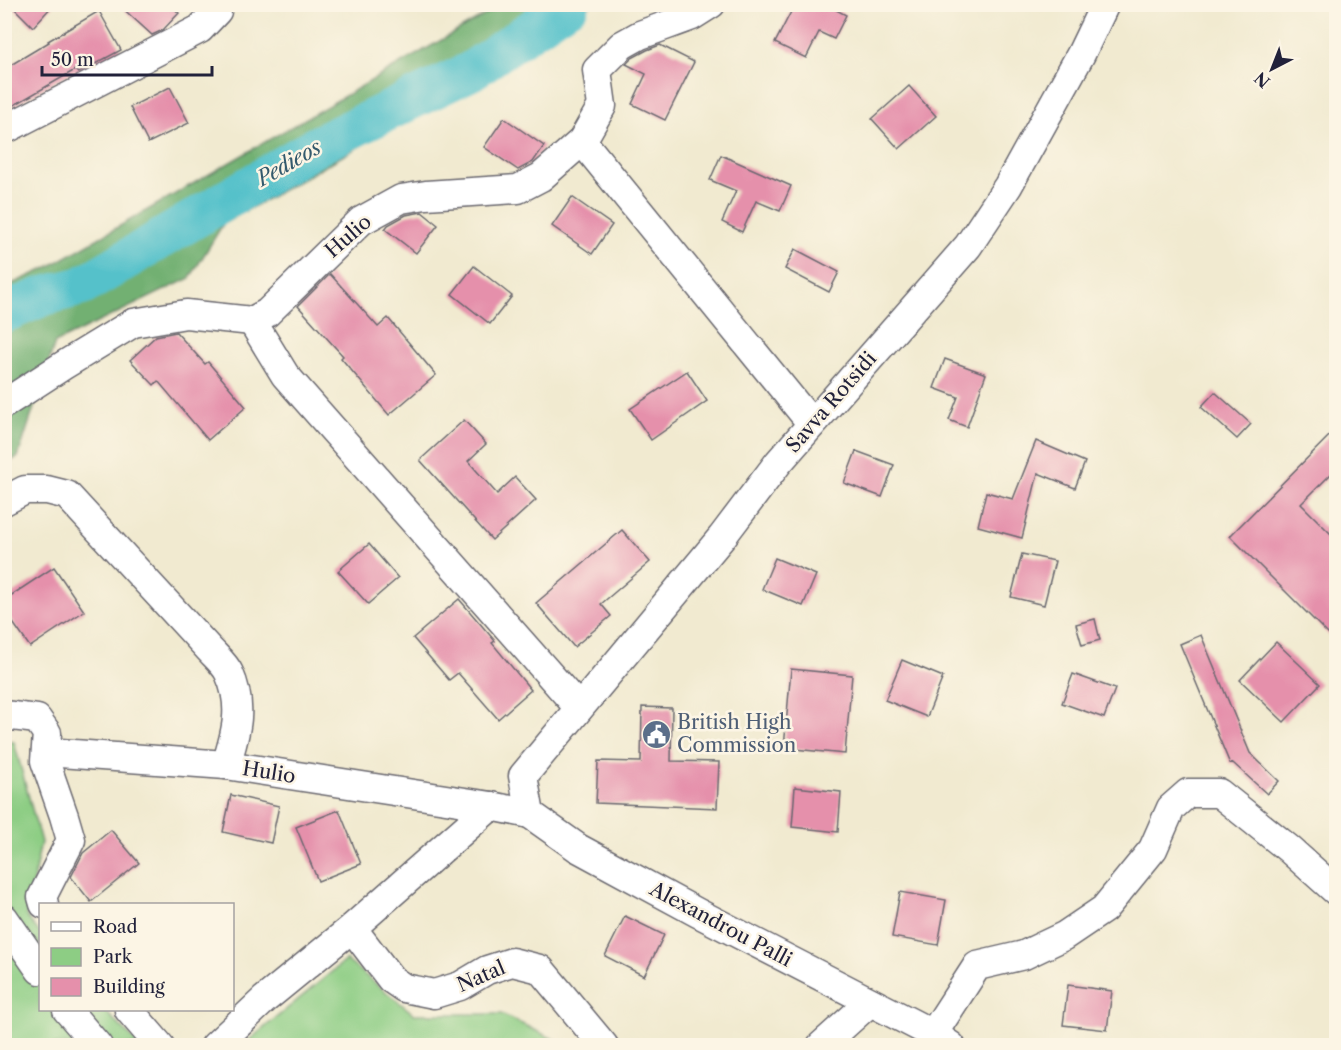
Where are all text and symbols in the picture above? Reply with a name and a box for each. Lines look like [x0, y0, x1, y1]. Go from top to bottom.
scale bar [42, 39, 212, 77]
north arrow [1242, 39, 1302, 99]
text: 50 m [51, 49, 94, 71]
text: N [1250, 68, 1274, 92]
water label: Pedieos [250, 134, 326, 192]
street label: Hulio [320, 209, 376, 263]
street label: Savva Rotsidi [781, 347, 881, 457]
place label: British High Commission [677, 710, 797, 757]
public building icon: British High Commission [640, 718, 672, 750]
street label: Hulio [241, 756, 297, 788]
street label: Alexandrou Palli [645, 876, 796, 972]
legend [39, 903, 234, 1011]
text: Road [93, 916, 138, 938]
text: Park [93, 946, 134, 968]
street label: Natal [453, 955, 509, 997]
text: Building [93, 976, 165, 998]

